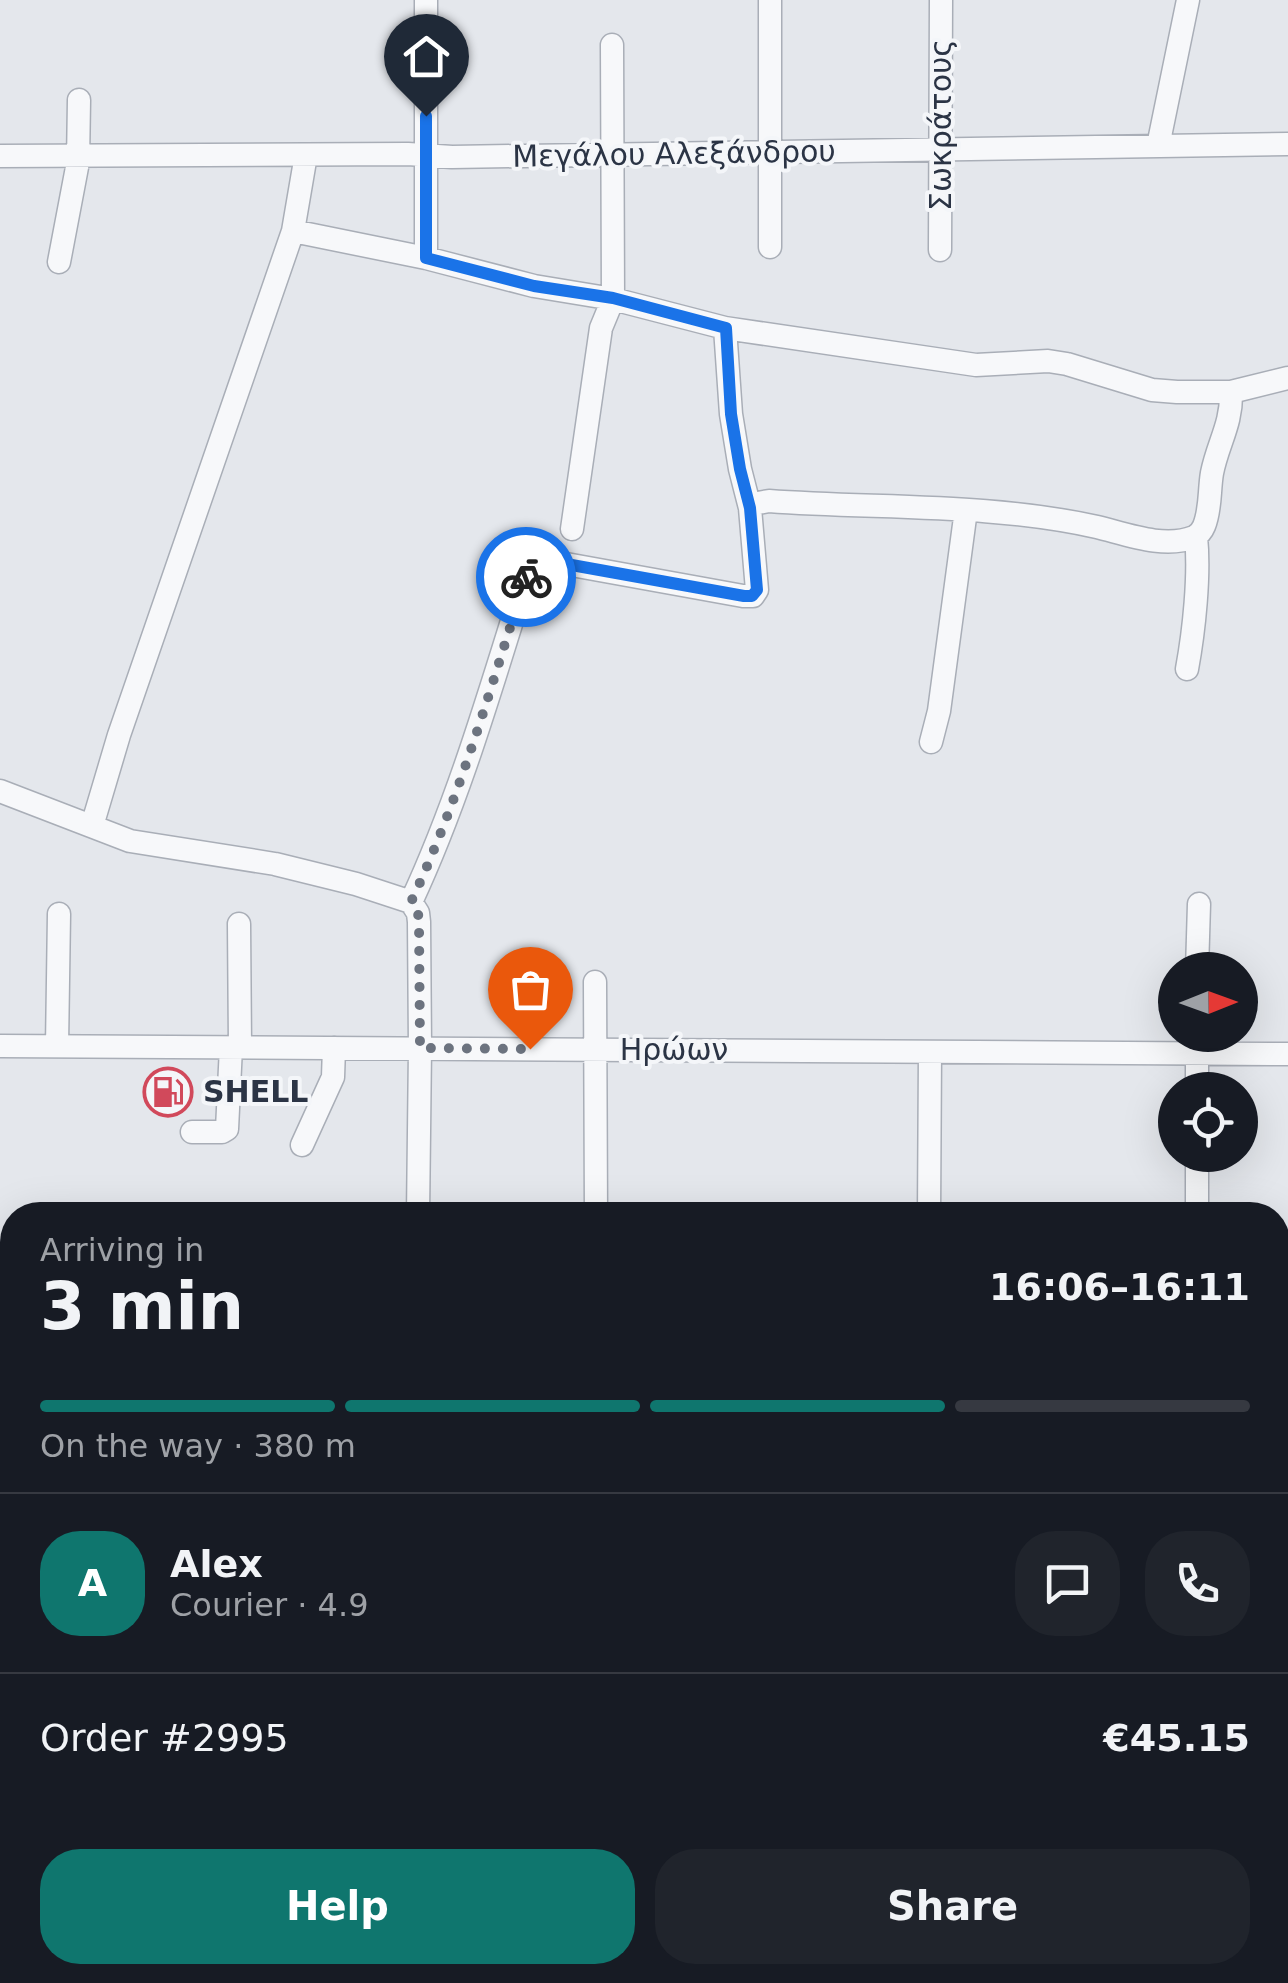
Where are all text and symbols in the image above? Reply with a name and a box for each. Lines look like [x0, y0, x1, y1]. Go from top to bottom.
pin [384, 14, 469, 117]
icon: home [399, 29, 454, 84]
street label: Σωκράτους [923, 39, 958, 211]
street label: Μεγάλου Αλεξάνδρου [512, 133, 836, 174]
courier [476, 527, 576, 627]
icon: bike [499, 550, 554, 605]
pin [488, 947, 573, 1050]
north arrow [1158, 952, 1258, 1052]
map controls [1158, 952, 1258, 1172]
icon: bag [503, 962, 558, 1017]
street label: Ηρώων [620, 1032, 728, 1067]
fuel station icon: SHELL [142, 1066, 194, 1118]
button: locate [1158, 1072, 1258, 1172]
place label: SHELL [203, 1074, 308, 1109]
text: Arriving in [40, 1231, 204, 1269]
text: 16:06–16:11 [989, 1265, 1250, 1309]
text: 3 min [40, 1269, 244, 1344]
text: On the way · 380 m [40, 1427, 356, 1465]
button: chat [1015, 1531, 1120, 1636]
button: phone [1145, 1531, 1250, 1636]
text: Alex [170, 1542, 263, 1586]
text: A [78, 1561, 107, 1605]
text: Courier · 4.9 [170, 1586, 369, 1624]
text: Order #2995 [40, 1716, 289, 1760]
text: €45.15 [1103, 1716, 1250, 1760]
button: Help [40, 1849, 635, 1964]
button: Share [655, 1849, 1250, 1964]

